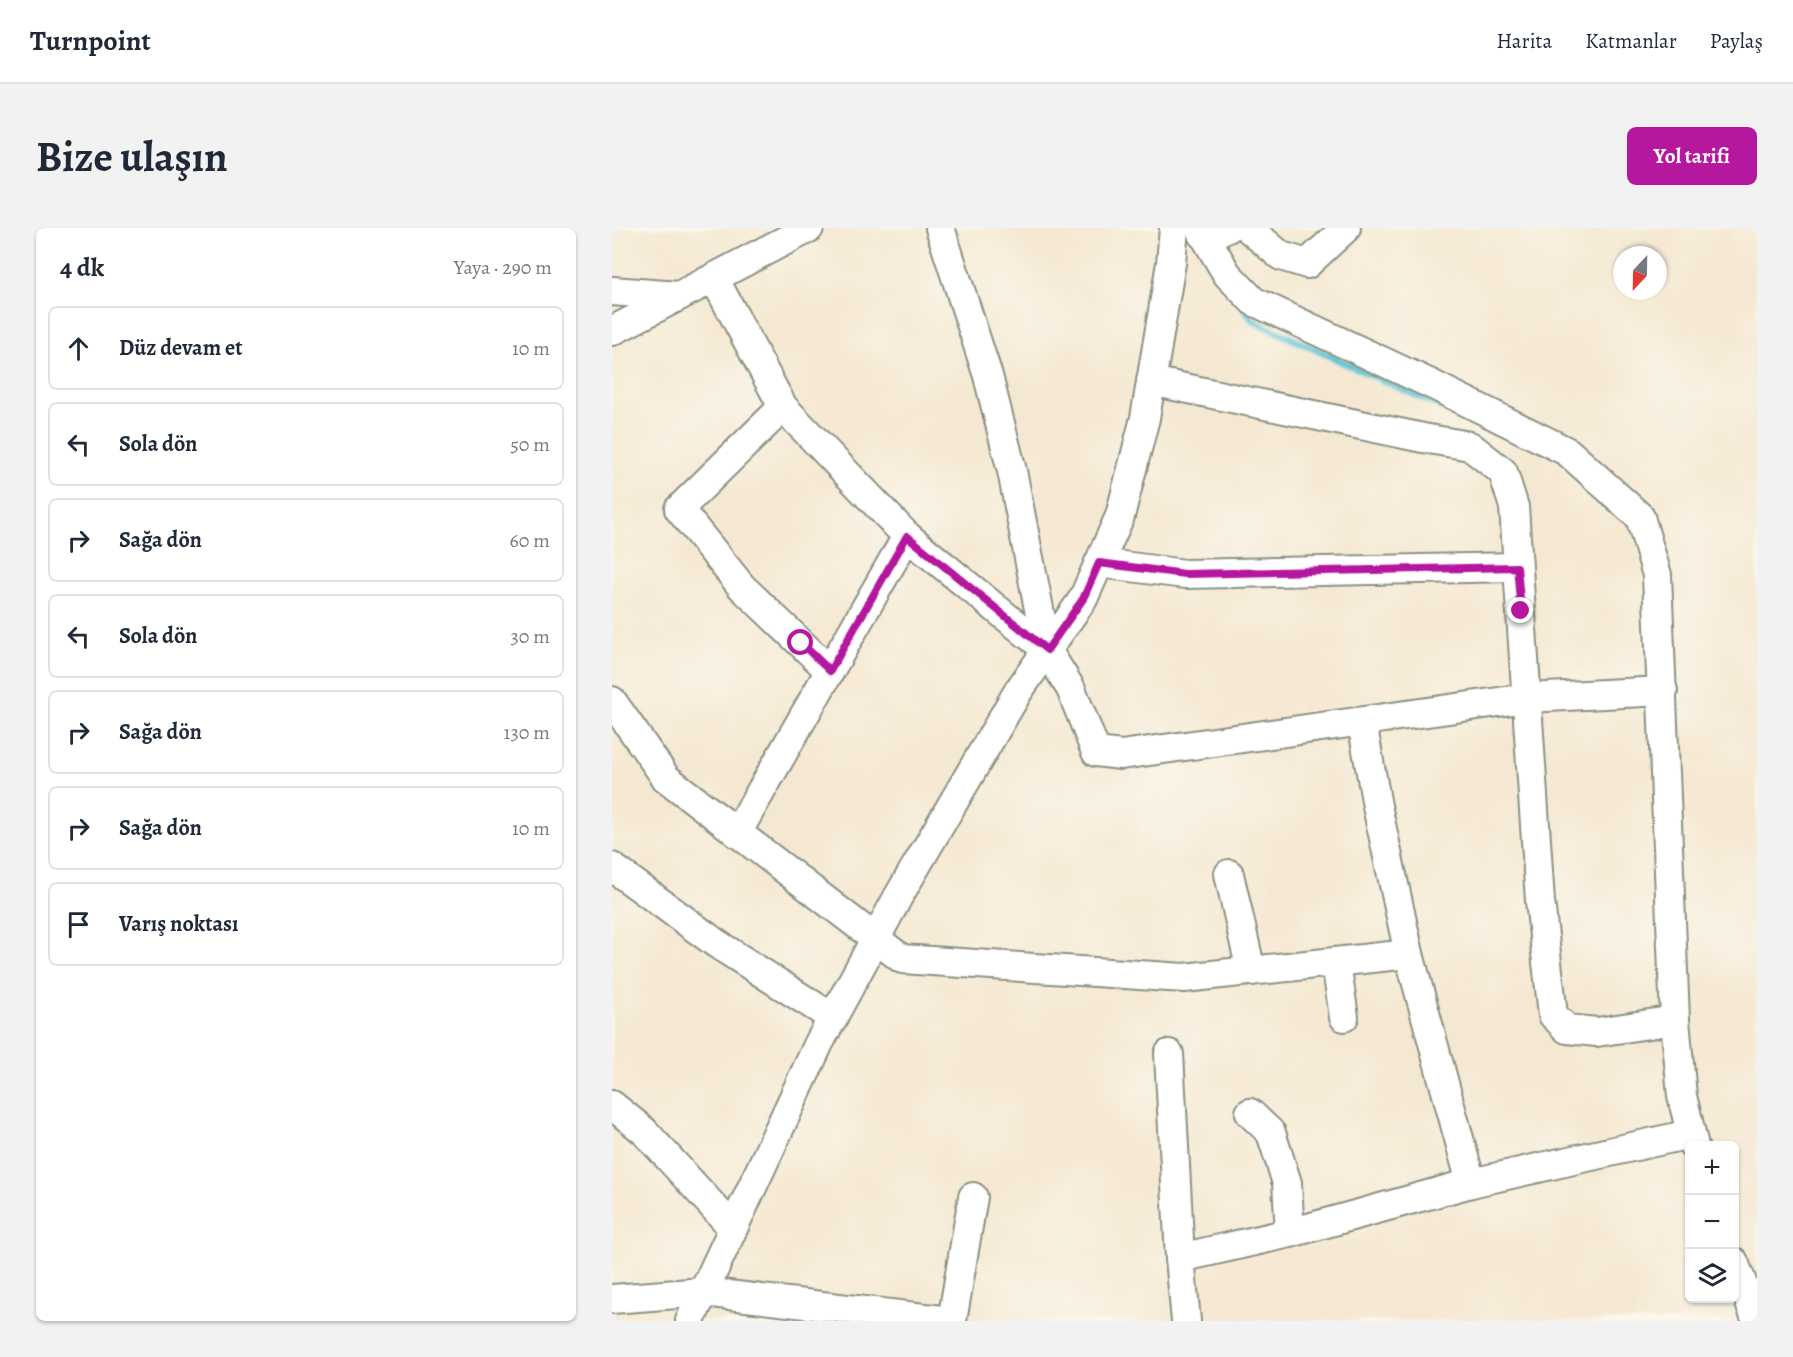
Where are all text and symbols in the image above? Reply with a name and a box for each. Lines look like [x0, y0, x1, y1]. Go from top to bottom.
text: Turnpoint [30, 22, 151, 60]
text: Harita [1496, 27, 1552, 55]
text: Katmanlar [1585, 27, 1677, 55]
text: Paylaş [1710, 27, 1763, 55]
button: Yol tarifi [1627, 127, 1757, 185]
text: Bize ulaşın [36, 128, 228, 185]
north arrow [1613, 246, 1667, 300]
text: 4 dk [60, 250, 104, 285]
text: Yaya · 290 m [454, 254, 552, 281]
icon: ahead [62, 332, 95, 365]
text: Düz devam et [119, 333, 242, 363]
text: 10 m [512, 335, 550, 362]
icon: left [62, 428, 95, 461]
text: Sola dön [119, 429, 197, 459]
text: 50 m [510, 431, 550, 458]
icon: right [62, 524, 95, 557]
text: Sağa dön [119, 525, 202, 555]
text: 60 m [510, 527, 550, 554]
route end [1507, 597, 1533, 623]
icon: left [62, 620, 95, 653]
text: Sola dön [119, 621, 197, 651]
text: 30 m [510, 623, 550, 650]
route start [787, 629, 813, 655]
icon: right [62, 716, 95, 749]
text: Sağa dön [119, 717, 202, 747]
text: 130 m [504, 719, 550, 746]
icon: right [62, 812, 95, 845]
text: Sağa dön [119, 813, 202, 843]
text: 10 m [512, 815, 550, 842]
icon: arrive [62, 908, 95, 941]
text: Varış noktası [119, 909, 238, 939]
map controls [1685, 1141, 1739, 1303]
button: + [1685, 1141, 1739, 1195]
button: − [1685, 1195, 1739, 1249]
button: layers [1685, 1249, 1739, 1303]

